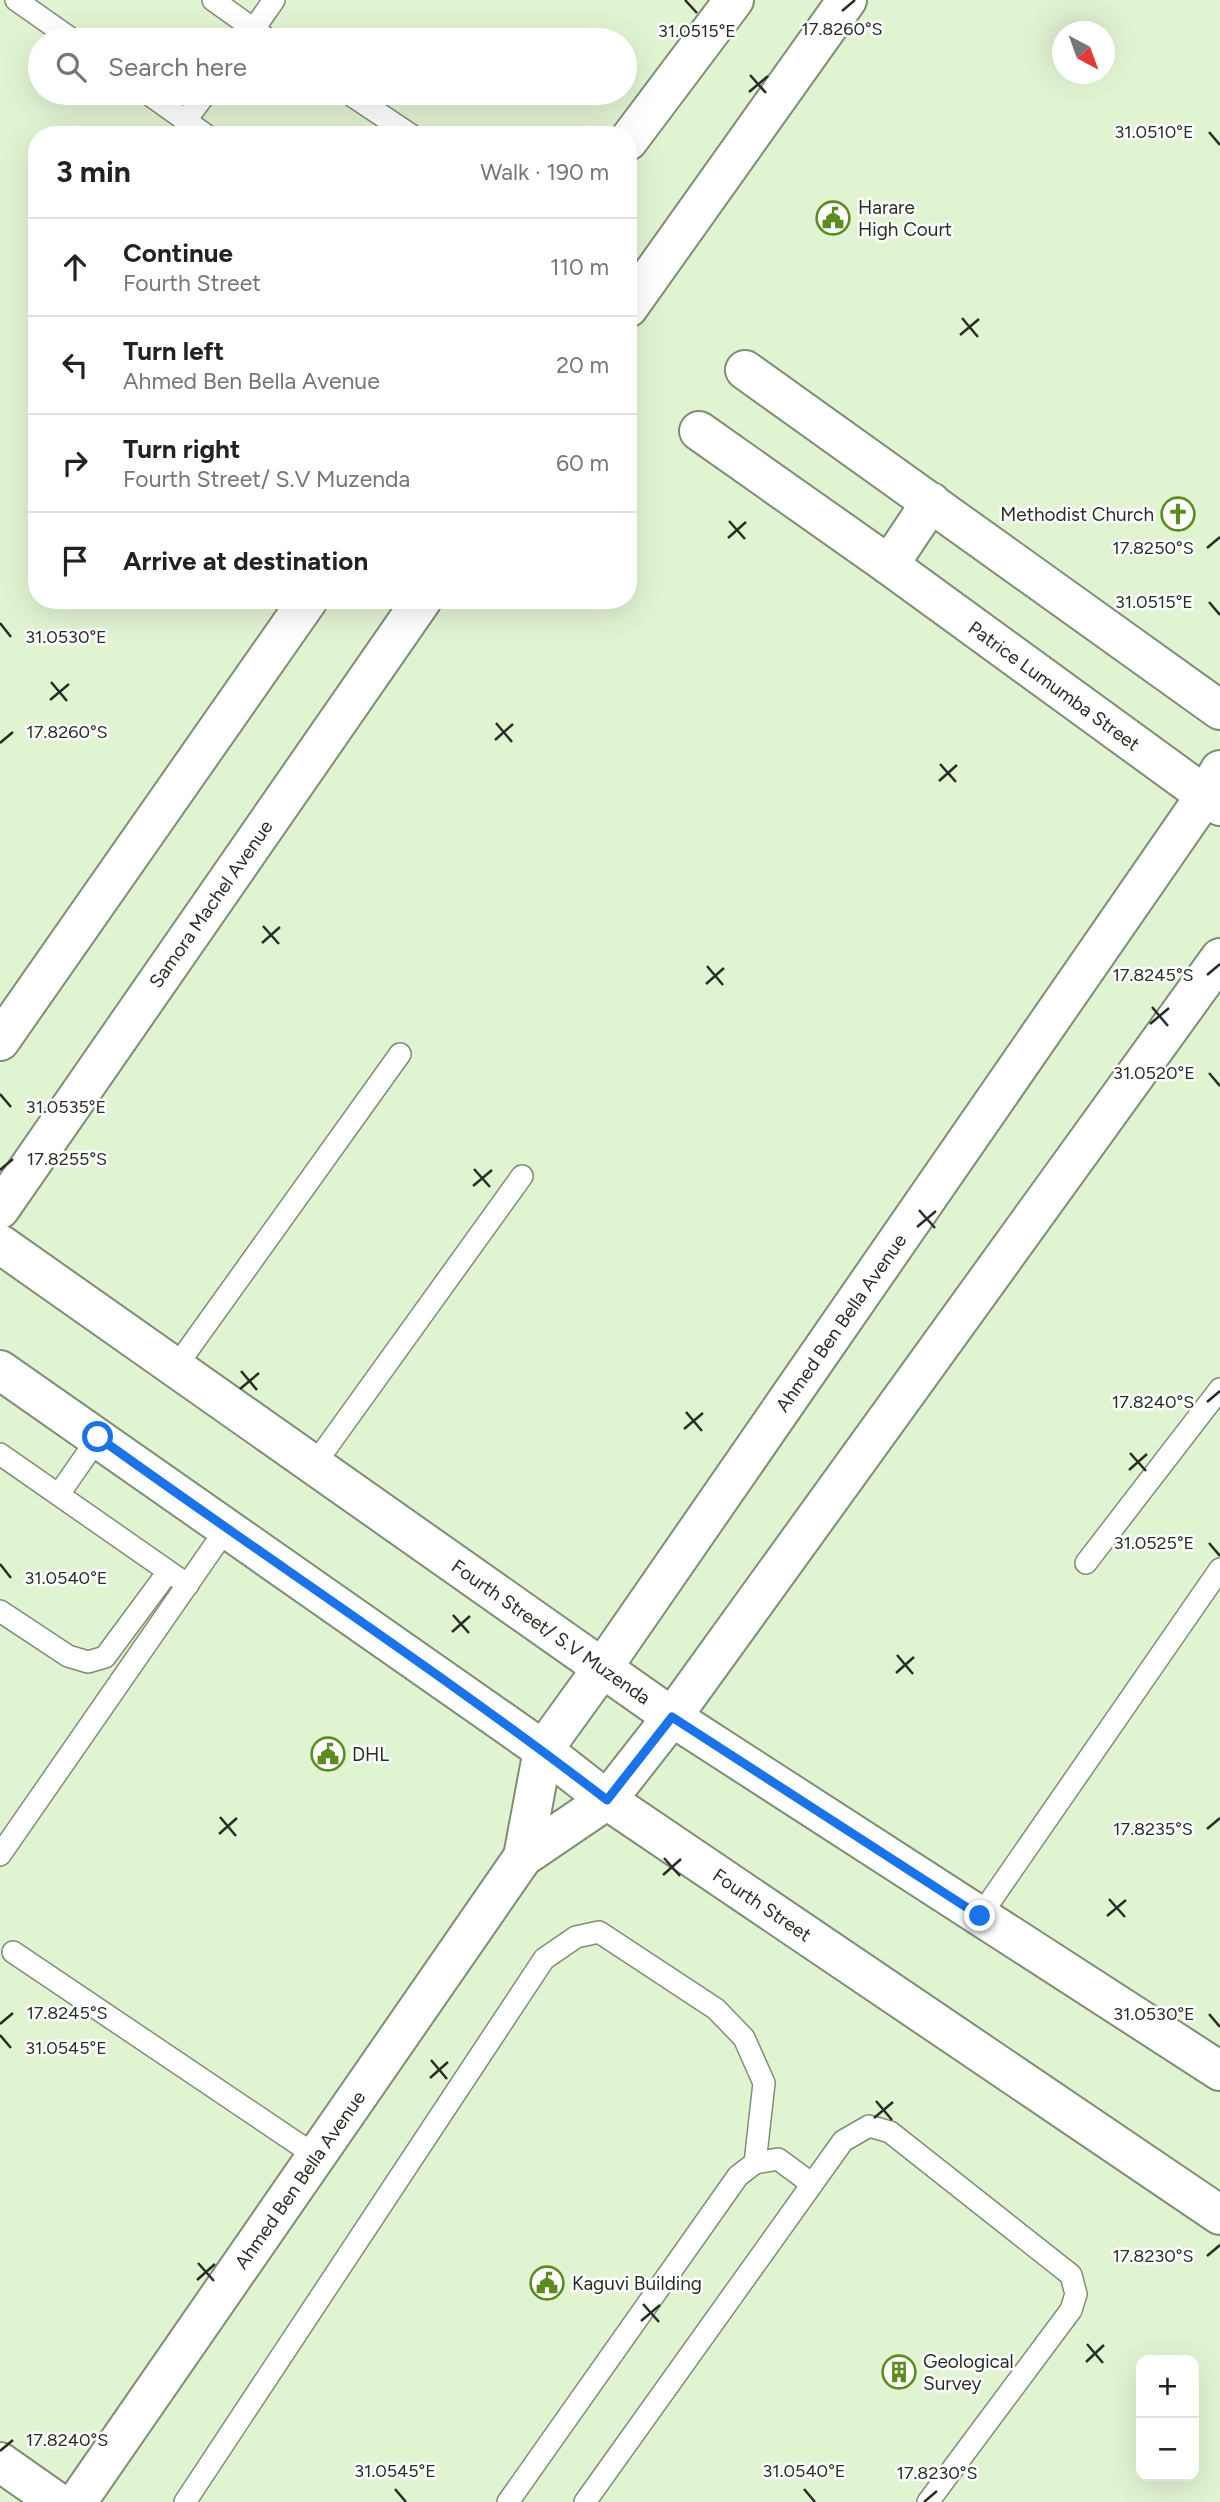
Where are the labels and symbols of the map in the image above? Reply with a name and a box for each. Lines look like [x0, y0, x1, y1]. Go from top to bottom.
text: 17.8260°S [801, 18, 883, 40]
text: 31.0515°E [658, 20, 736, 42]
north arrow [1052, 21, 1115, 84]
text: 31.0510°E [1114, 121, 1194, 143]
place label: Harare High Court [858, 196, 952, 241]
public building icon: Harare High Court [814, 199, 852, 237]
church icon: Methodist Church [1159, 495, 1197, 533]
place label: Methodist Church [1000, 503, 1154, 526]
text: 17.8250°S [1112, 537, 1194, 559]
text: 31.0515°E [1115, 591, 1193, 613]
street label: Patrice Lumumba Street [964, 616, 1144, 756]
text: 31.0530°E [25, 626, 107, 648]
text: 17.8260°S [26, 721, 108, 743]
street label: Samora Machel Avenue [144, 816, 278, 992]
text: 17.8245°S [1112, 964, 1194, 986]
text: 31.0520°E [1113, 1062, 1195, 1084]
text: 31.0535°E [26, 1096, 106, 1118]
text: 17.8255°S [27, 1148, 107, 1170]
street label: Ahmed Ben Bella Avenue [771, 1230, 911, 1416]
text: 17.8240°S [1112, 1391, 1194, 1413]
route start [82, 1421, 113, 1452]
text: 31.0525°E [1114, 1532, 1194, 1554]
street label: Fourth Street/ S.V Muzenda [447, 1555, 655, 1709]
text: 31.0540°E [25, 1567, 107, 1589]
public building icon: DHL [309, 1735, 347, 1773]
place label: DHL [352, 1743, 389, 1766]
text: 17.8235°S [1113, 1818, 1193, 1840]
street label: Fourth Street [708, 1864, 816, 1946]
route end [964, 1900, 995, 1931]
text: 17.8245°S [26, 2002, 108, 2024]
text: 31.0530°E [1113, 2003, 1195, 2025]
text: 31.0545°E [25, 2037, 107, 2059]
street label: Ahmed Ben Bella Avenue [230, 2087, 370, 2273]
text: 17.8230°S [1113, 2245, 1193, 2267]
public building icon: Kaguvi Building [528, 2264, 566, 2302]
place label: Kaguvi Building [572, 2272, 702, 2295]
place label: Geological Survey [923, 2350, 1014, 2395]
building icon: Geological Survey [880, 2353, 918, 2391]
text: 17.8240°S [26, 2429, 108, 2451]
text: 31.0545°E [354, 2460, 436, 2482]
text: 31.0540°E [763, 2460, 845, 2482]
text: 17.8230°S [897, 2462, 977, 2484]

